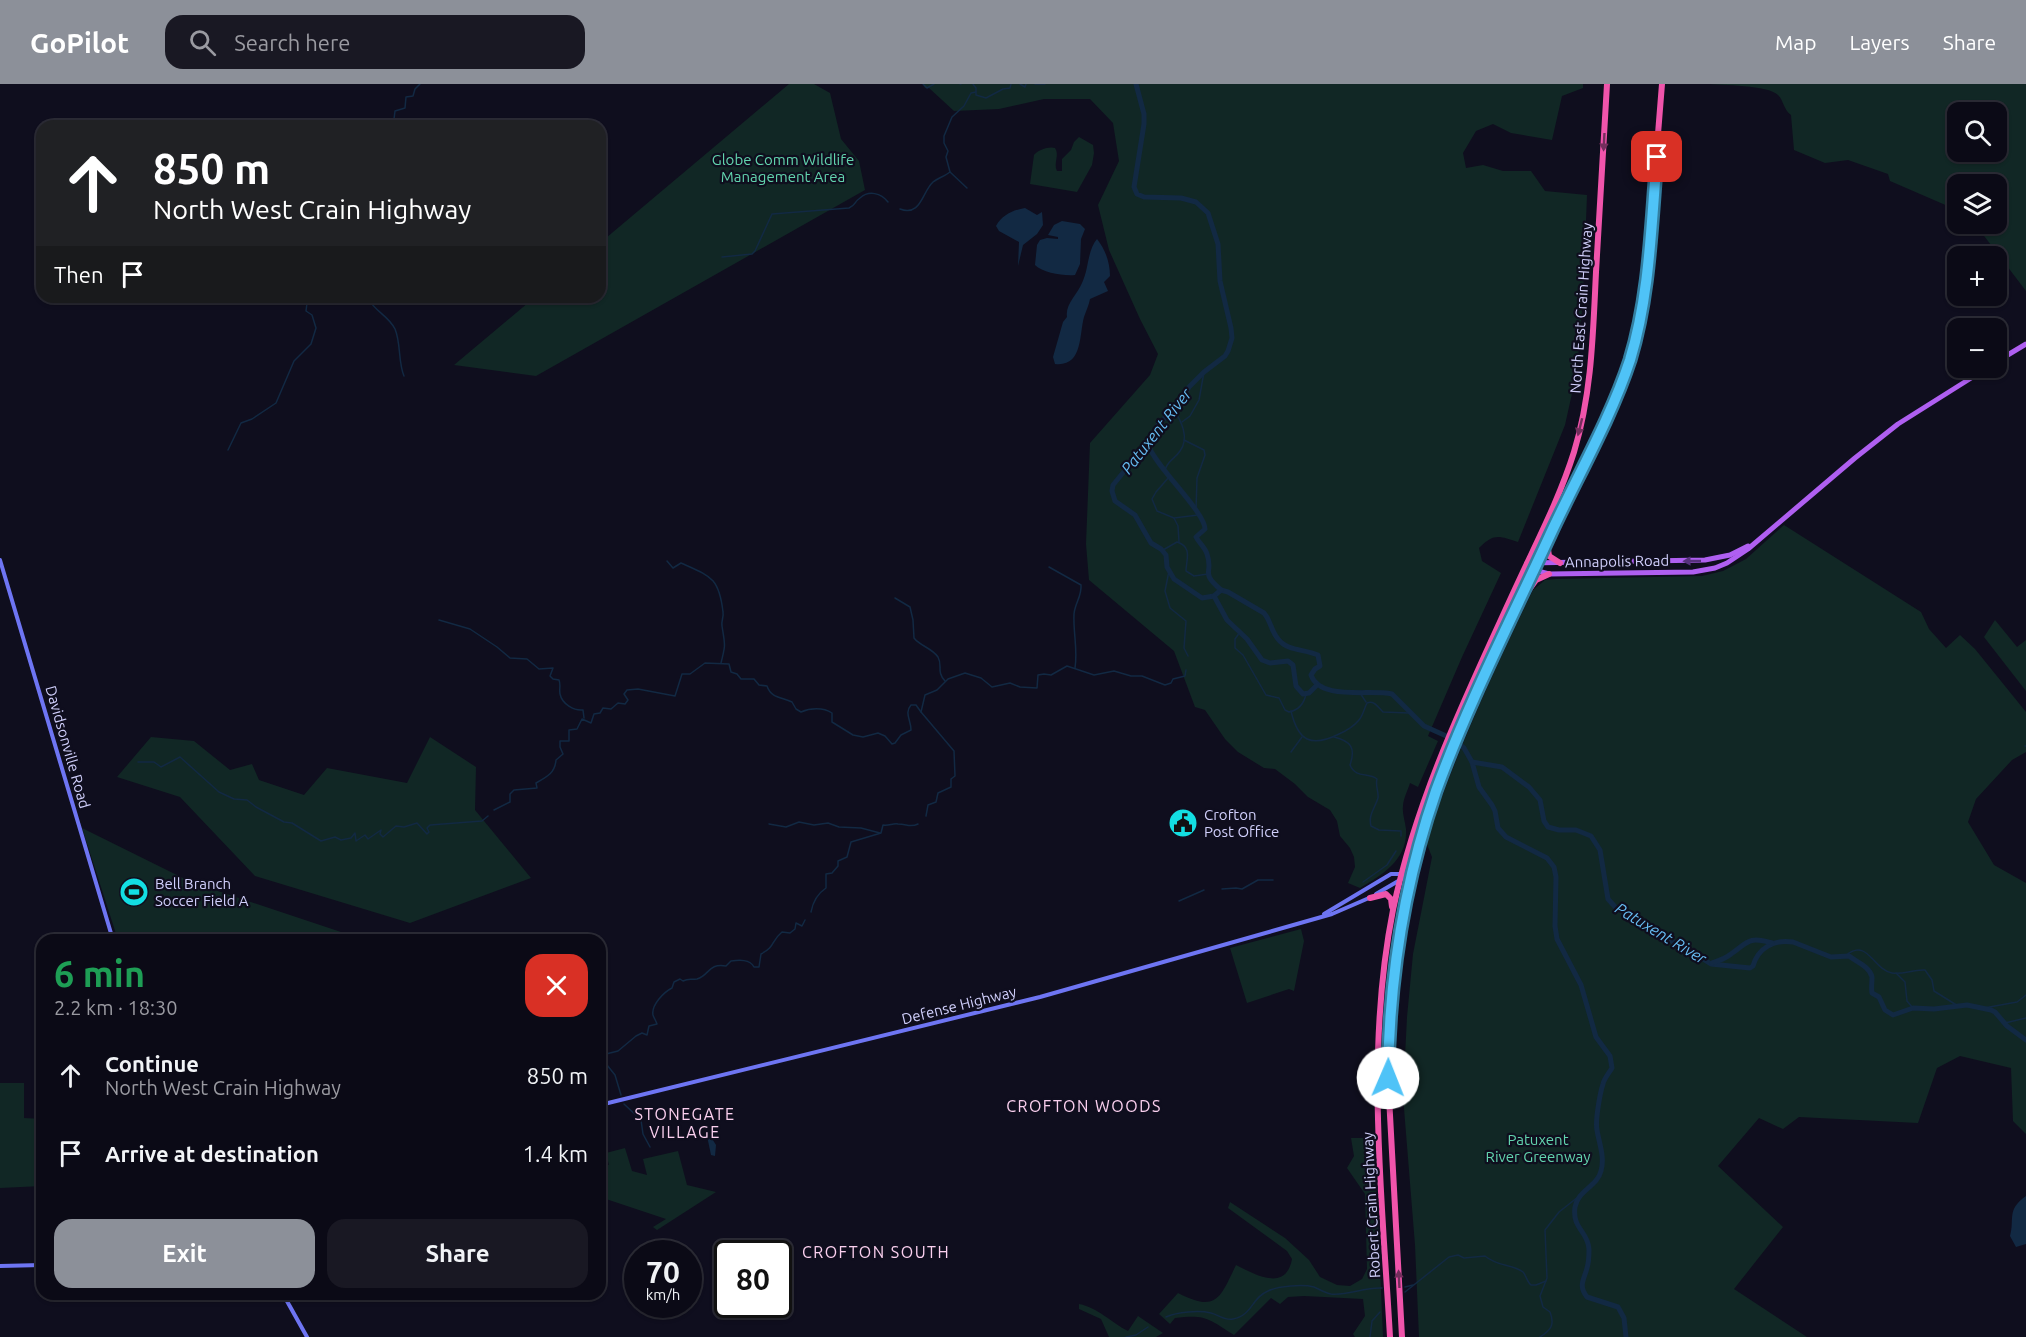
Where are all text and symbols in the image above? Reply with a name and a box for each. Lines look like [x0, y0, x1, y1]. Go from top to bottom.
search box [165, 15, 585, 69]
icon: search [186, 26, 219, 59]
text: GoPilot [30, 27, 129, 58]
text: Search here [234, 30, 350, 55]
text: Map [1775, 30, 1816, 54]
text: Layers [1849, 30, 1910, 54]
text: Share [1943, 30, 1996, 54]
map controls [1947, 102, 2007, 378]
button: search [1947, 102, 2007, 162]
pin [1631, 131, 1682, 182]
one-way arrow [1599, 133, 1608, 152]
icon: arrive [1640, 140, 1673, 173]
icon: ahead [54, 144, 132, 222]
text: 850 m [153, 145, 270, 192]
park label: Globe Comm Wildlife Management Area [712, 151, 854, 185]
button: layers [1947, 174, 2007, 234]
text: North West Crain Highway [153, 194, 471, 224]
street label: North East Crain Highway [1567, 222, 1595, 394]
button: + [1947, 246, 2007, 306]
icon: arrive [116, 258, 149, 291]
text: Then [54, 262, 104, 287]
button: − [1947, 318, 2007, 378]
water label: Patuxent River [1117, 384, 1195, 477]
one-way arrow [1575, 418, 1585, 436]
street label: Annapolis Road [1565, 552, 1669, 570]
one-way arrow [1682, 556, 1701, 566]
street label: Davidsonville Road [42, 684, 94, 810]
place label: Crofton Post Office [1204, 806, 1279, 840]
public building icon: Crofton Post Office [1167, 807, 1199, 839]
place label: Bell Branch Soccer Field A [155, 875, 249, 909]
sports icon: Bell Branch Soccer Field A [118, 876, 150, 908]
water label: Patuxent River [1612, 899, 1711, 968]
text: 6 min [54, 953, 145, 994]
button: close [525, 954, 588, 1017]
street label: Defense Highway [900, 983, 1018, 1027]
text: 2.2 km · 18:30 [54, 996, 178, 1019]
position arrow [1356, 1046, 1420, 1110]
text: Continue [105, 1051, 199, 1076]
icon: ahead [54, 1059, 87, 1092]
text: 850 m [527, 1063, 588, 1088]
text: North West Crain Highway [105, 1076, 341, 1099]
district label: CROFTON WOODS [1006, 1097, 1162, 1115]
district label: STONEGATE VILLAGE [634, 1105, 736, 1141]
park label: Patuxent River Greenway [1486, 1131, 1590, 1165]
street label: Robert Crain Highway [1359, 1132, 1383, 1278]
icon: arrive [54, 1137, 87, 1170]
text: Arrive at destination [105, 1141, 319, 1166]
text: 1.4 km [523, 1141, 588, 1166]
button: Exit [54, 1219, 315, 1288]
button: Share [327, 1219, 588, 1288]
speed limit sign: 80 [714, 1240, 792, 1318]
district label: CROFTON SOUTH [802, 1243, 950, 1261]
text: 70 [646, 1255, 680, 1289]
one-way arrow [1394, 1269, 1404, 1288]
text: km/h [646, 1286, 680, 1303]

